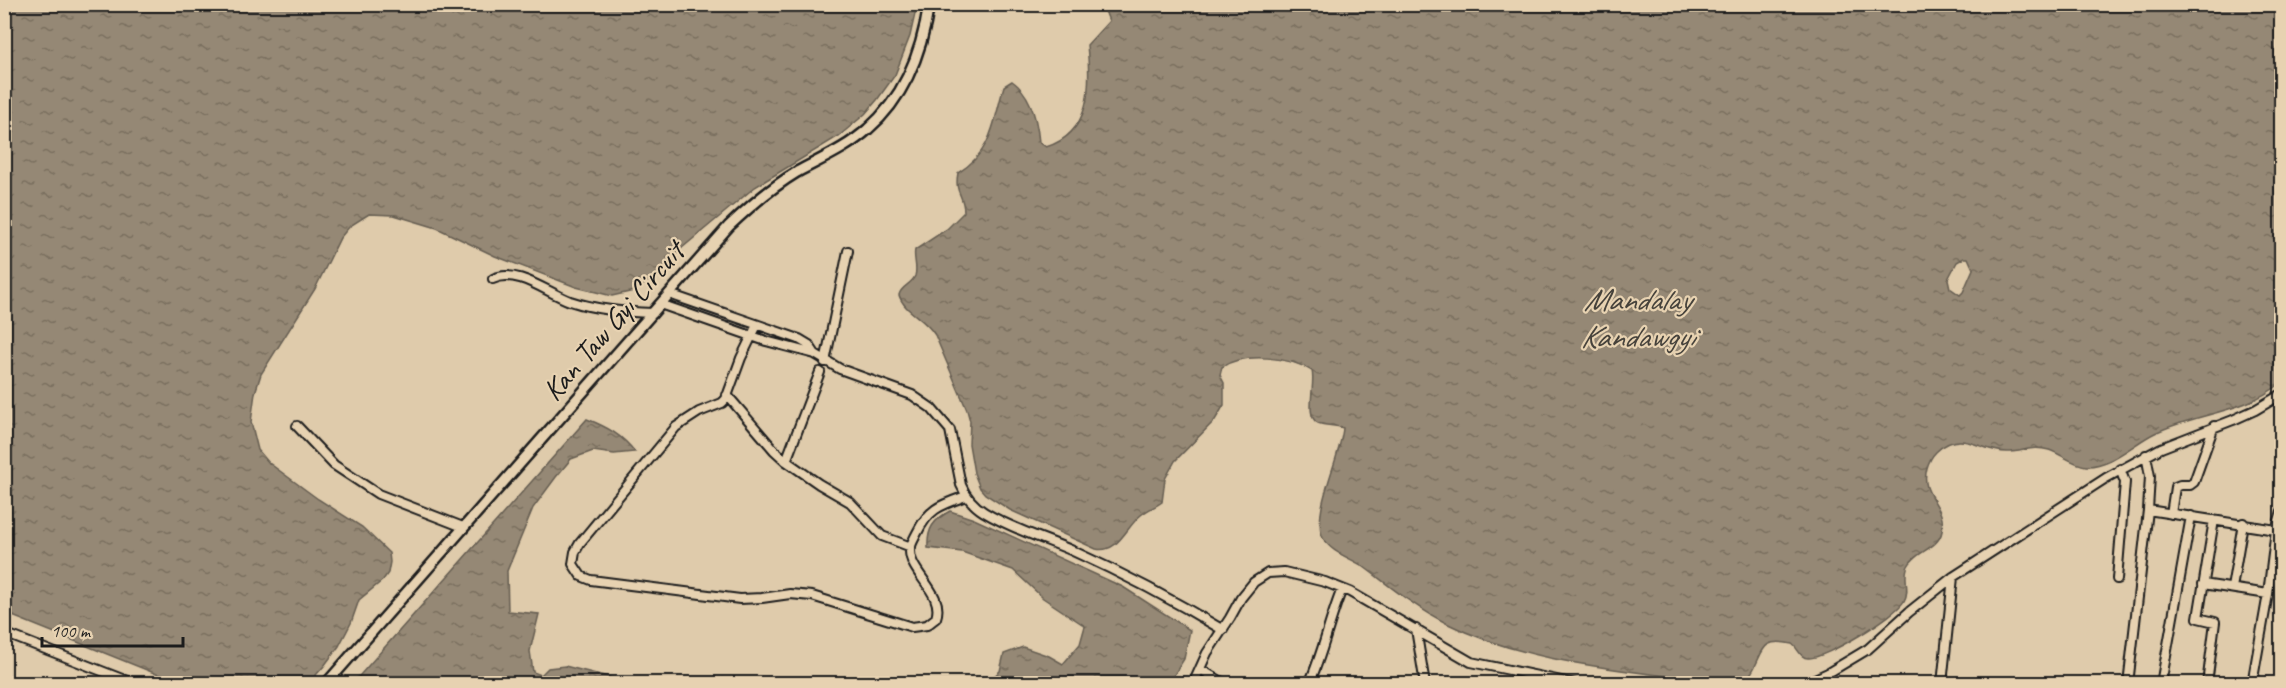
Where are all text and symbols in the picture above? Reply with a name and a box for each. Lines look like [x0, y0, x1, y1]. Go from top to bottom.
street label: Kan Taw Gyi Circuit [534, 231, 695, 408]
water label: Mandalay Kandawgyi [1580, 279, 1702, 357]
scale bar [42, 610, 183, 648]
text: 100 m [51, 620, 92, 642]

